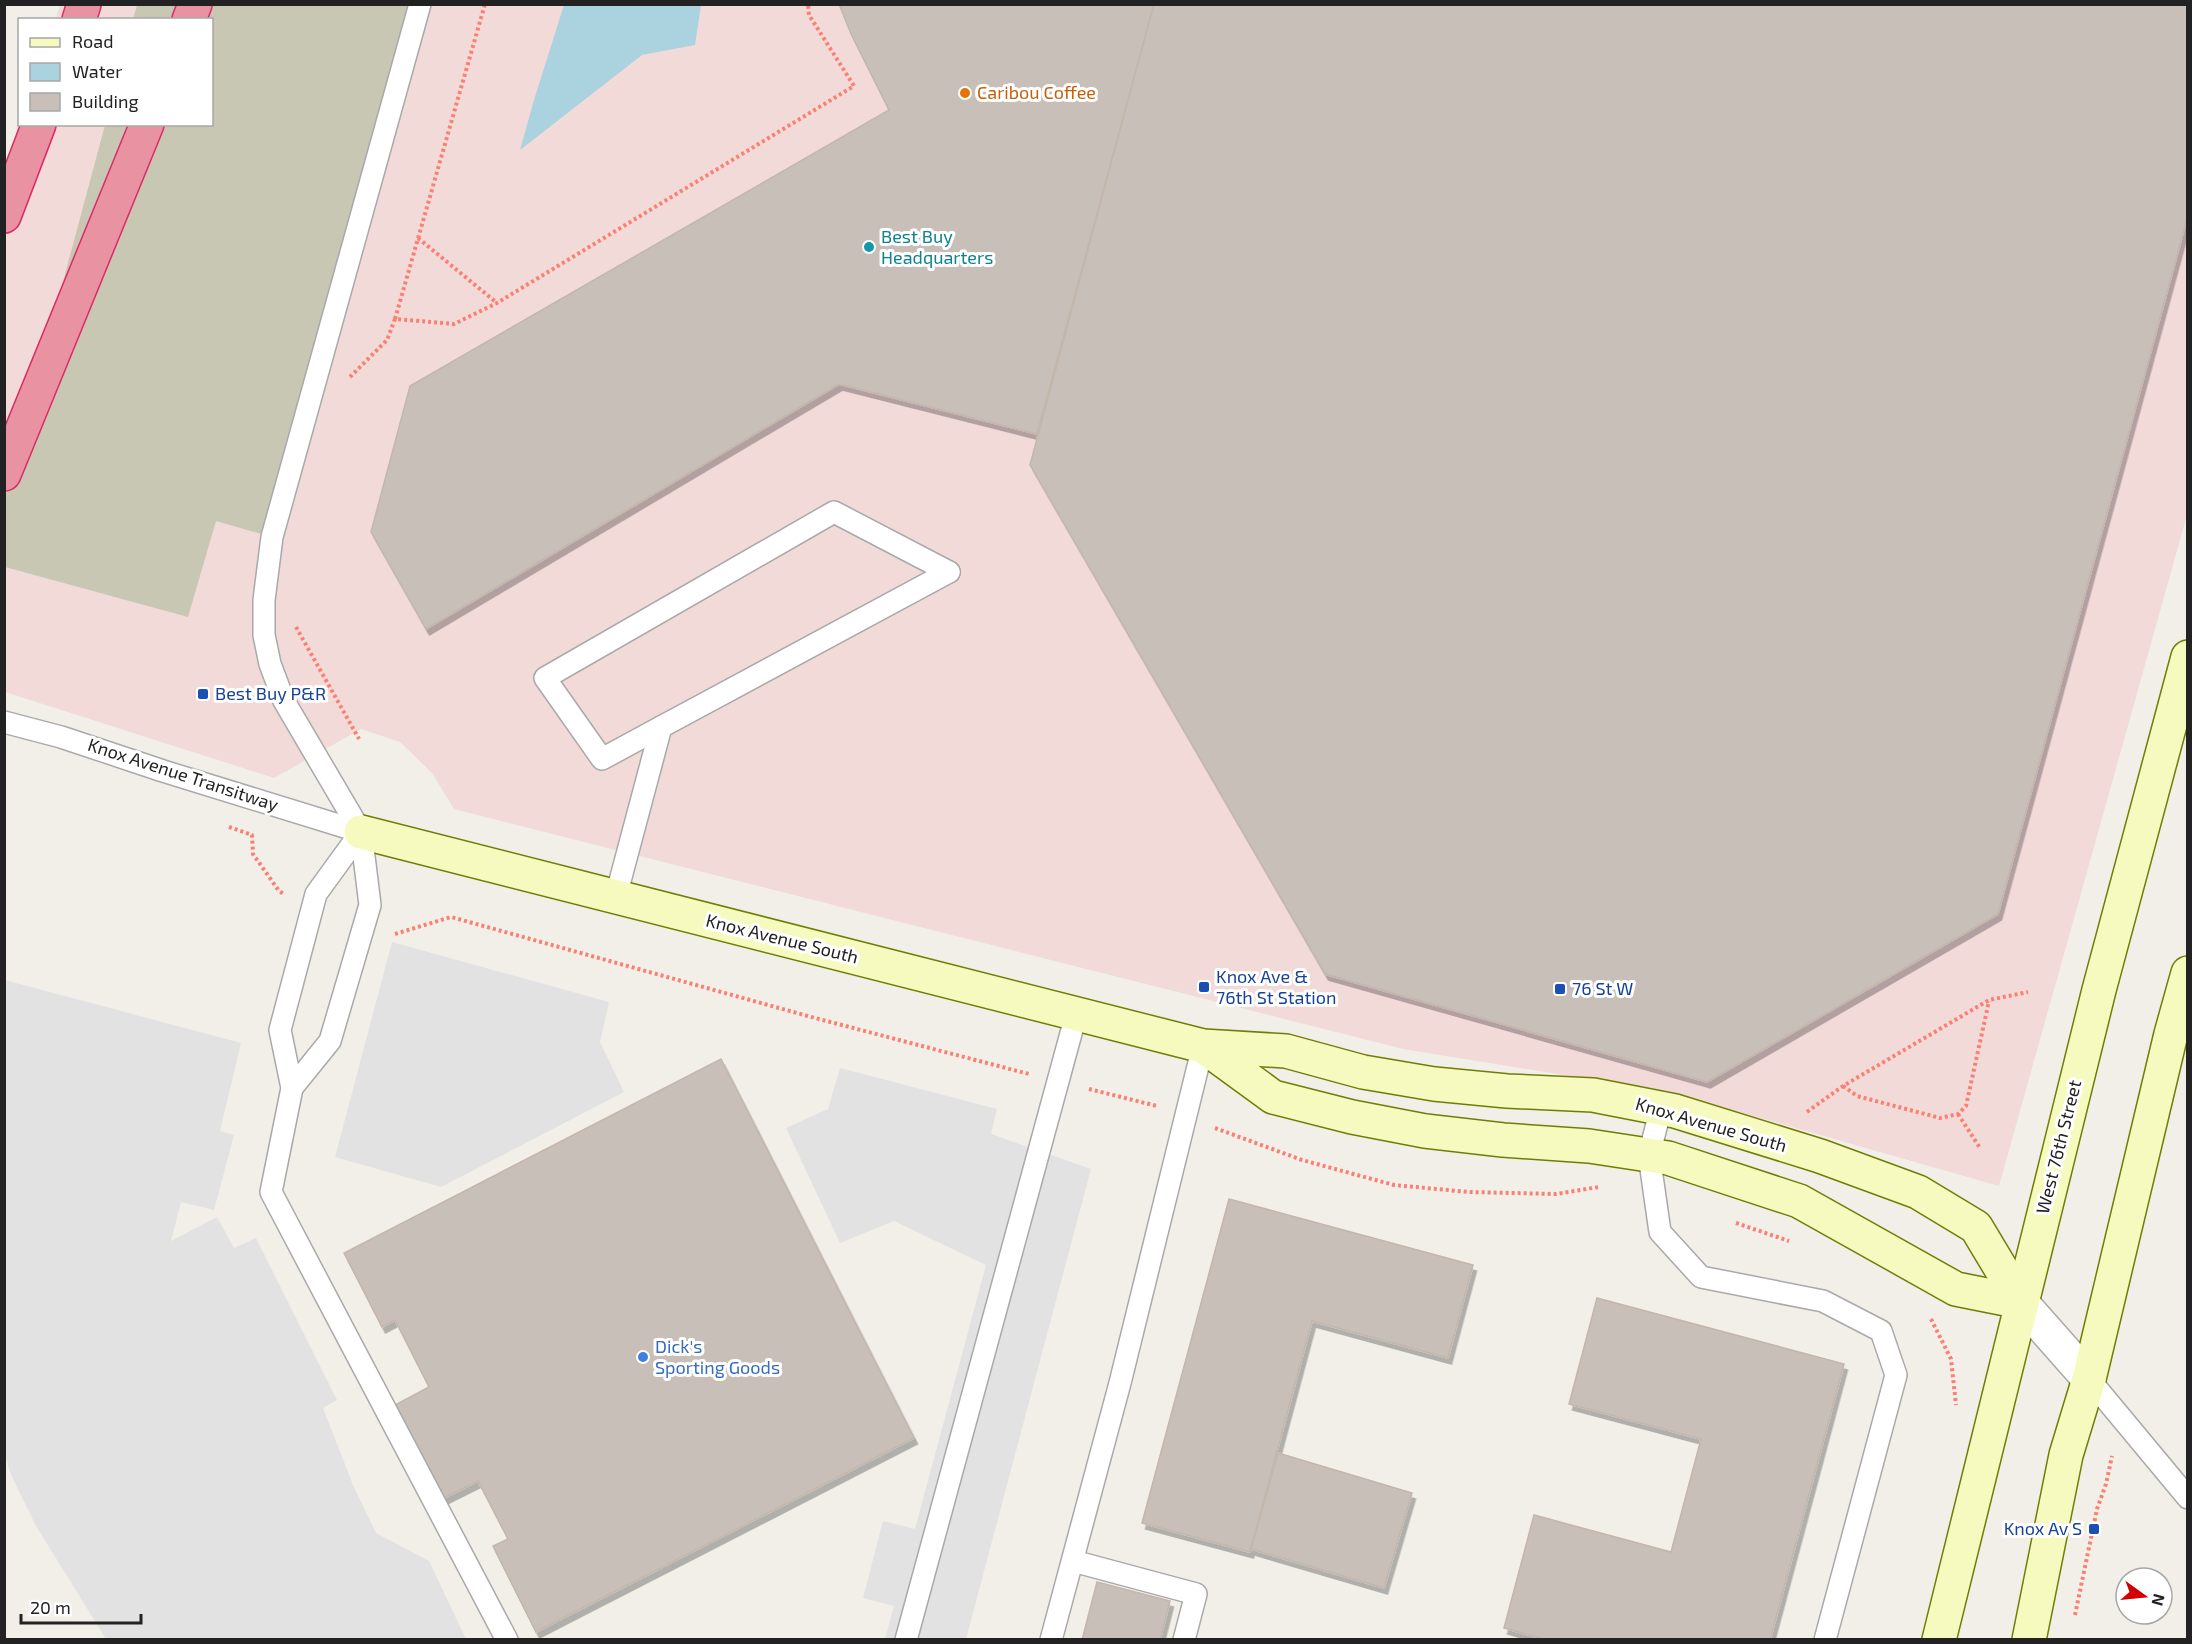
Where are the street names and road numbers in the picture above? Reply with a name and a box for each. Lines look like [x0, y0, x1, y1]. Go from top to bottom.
street label: Knox Avenue Transitway [85, 733, 282, 815]
street label: Knox Avenue South [704, 908, 861, 968]
street label: West 76th Street [2031, 1077, 2085, 1216]
street label: Knox Avenue South [1633, 1092, 1789, 1156]

